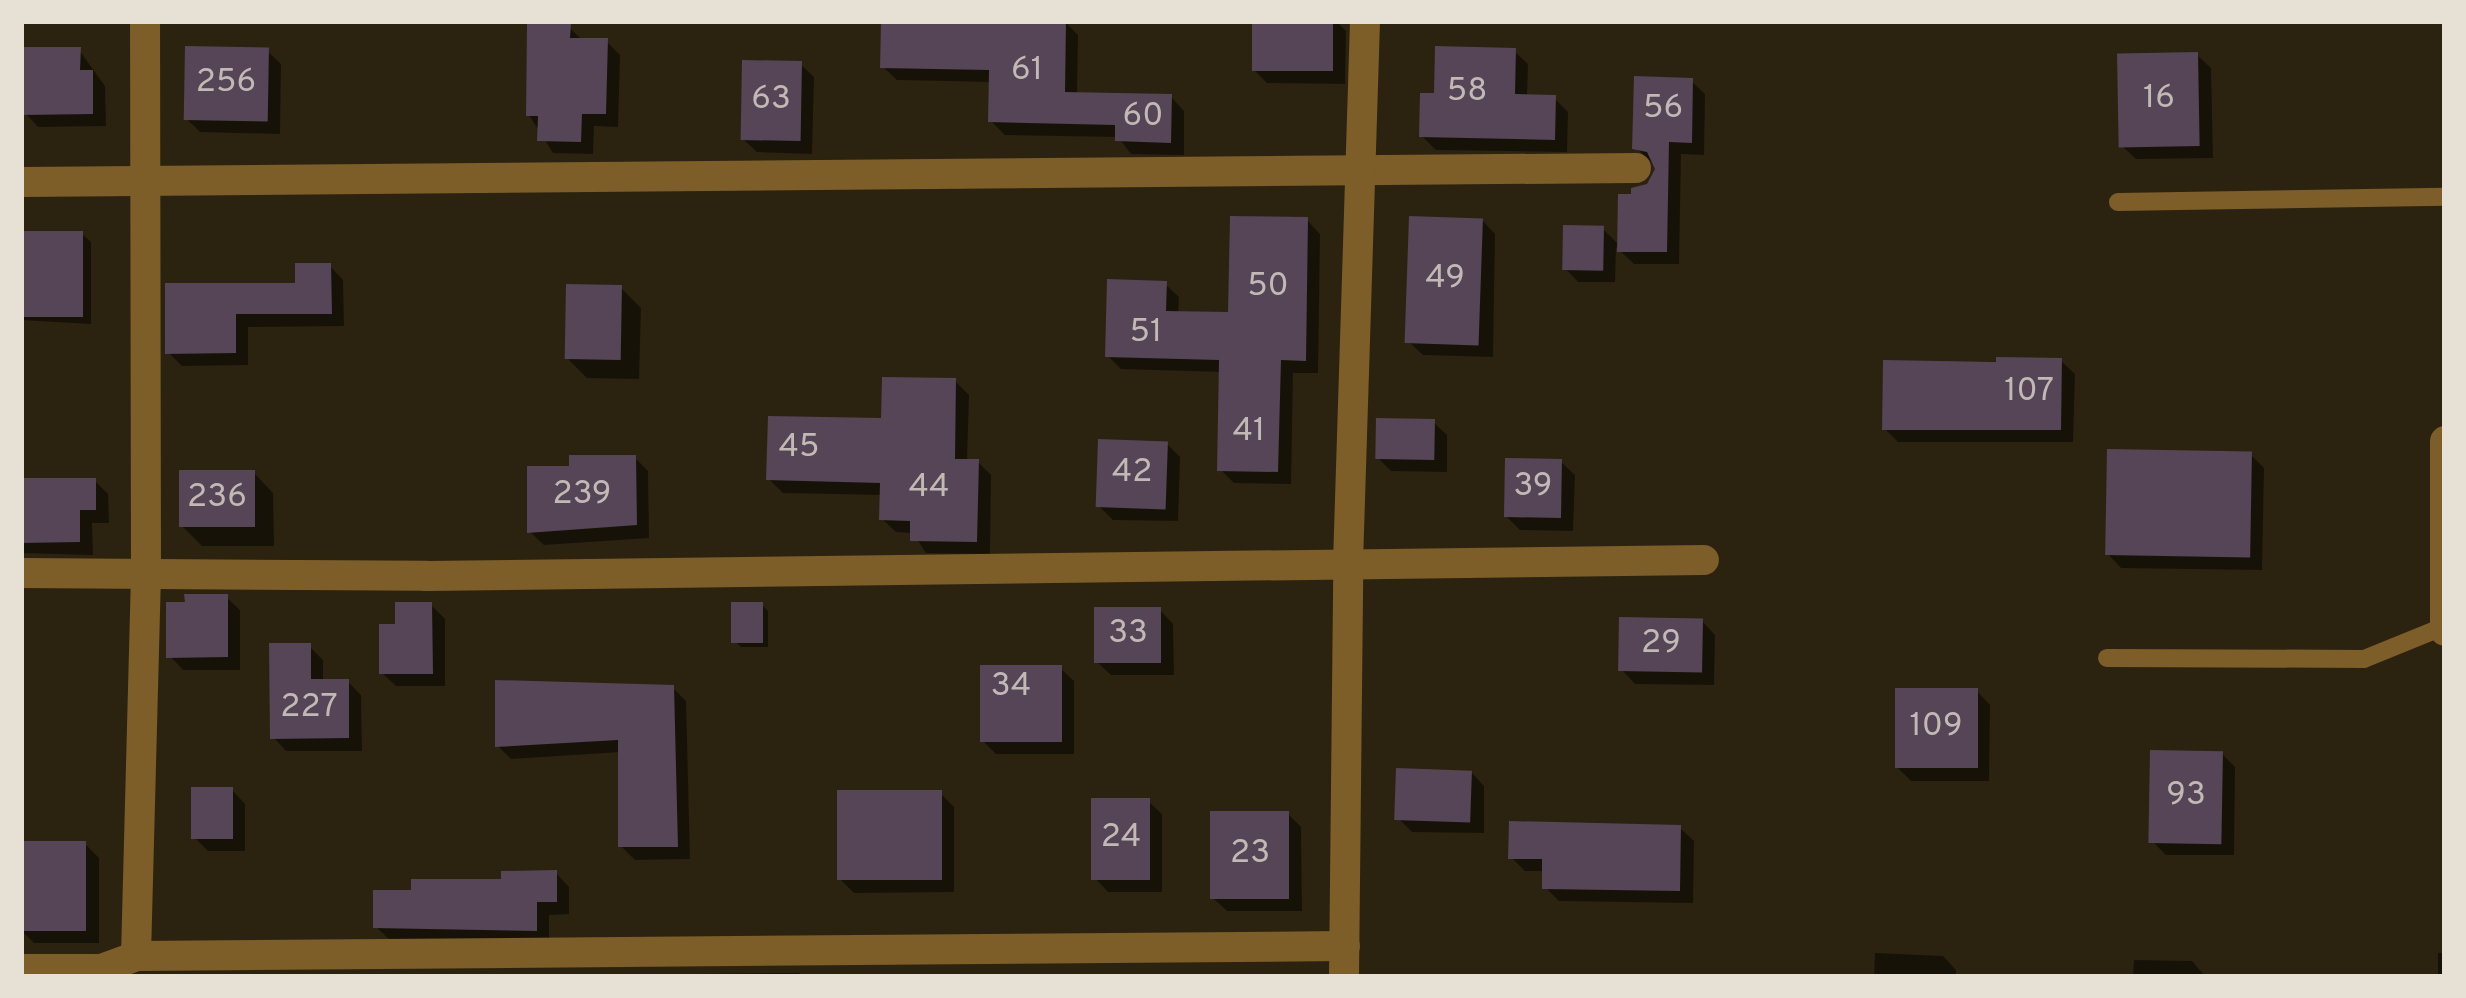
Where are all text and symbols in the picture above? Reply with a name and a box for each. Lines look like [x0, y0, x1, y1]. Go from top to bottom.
house number: 61 [1011, 52, 1043, 92]
house number: 256 [196, 64, 256, 104]
house number: 58 [1447, 73, 1487, 113]
house number: 16 [2143, 80, 2175, 120]
house number: 63 [751, 81, 791, 121]
house number: 56 [1643, 90, 1683, 130]
house number: 60 [1123, 98, 1163, 138]
house number: 49 [1425, 260, 1465, 300]
house number: 50 [1247, 268, 1289, 308]
house number: 51 [1130, 314, 1162, 354]
house number: 107 [2004, 373, 2054, 413]
house number: 41 [1233, 413, 1265, 453]
house number: 45 [779, 429, 819, 469]
house number: 42 [1112, 454, 1152, 494]
house number: 39 [1514, 468, 1552, 508]
house number: 44 [909, 469, 949, 509]
house number: 239 [552, 476, 612, 516]
house number: 236 [187, 479, 247, 519]
house number: 33 [1108, 615, 1148, 655]
house number: 29 [1641, 625, 1681, 665]
house number: 34 [991, 668, 1031, 708]
house number: 227 [280, 689, 338, 729]
house number: 109 [1909, 708, 1963, 748]
house number: 93 [2166, 777, 2206, 817]
house number: 24 [1101, 819, 1141, 859]
house number: 23 [1230, 835, 1270, 875]

